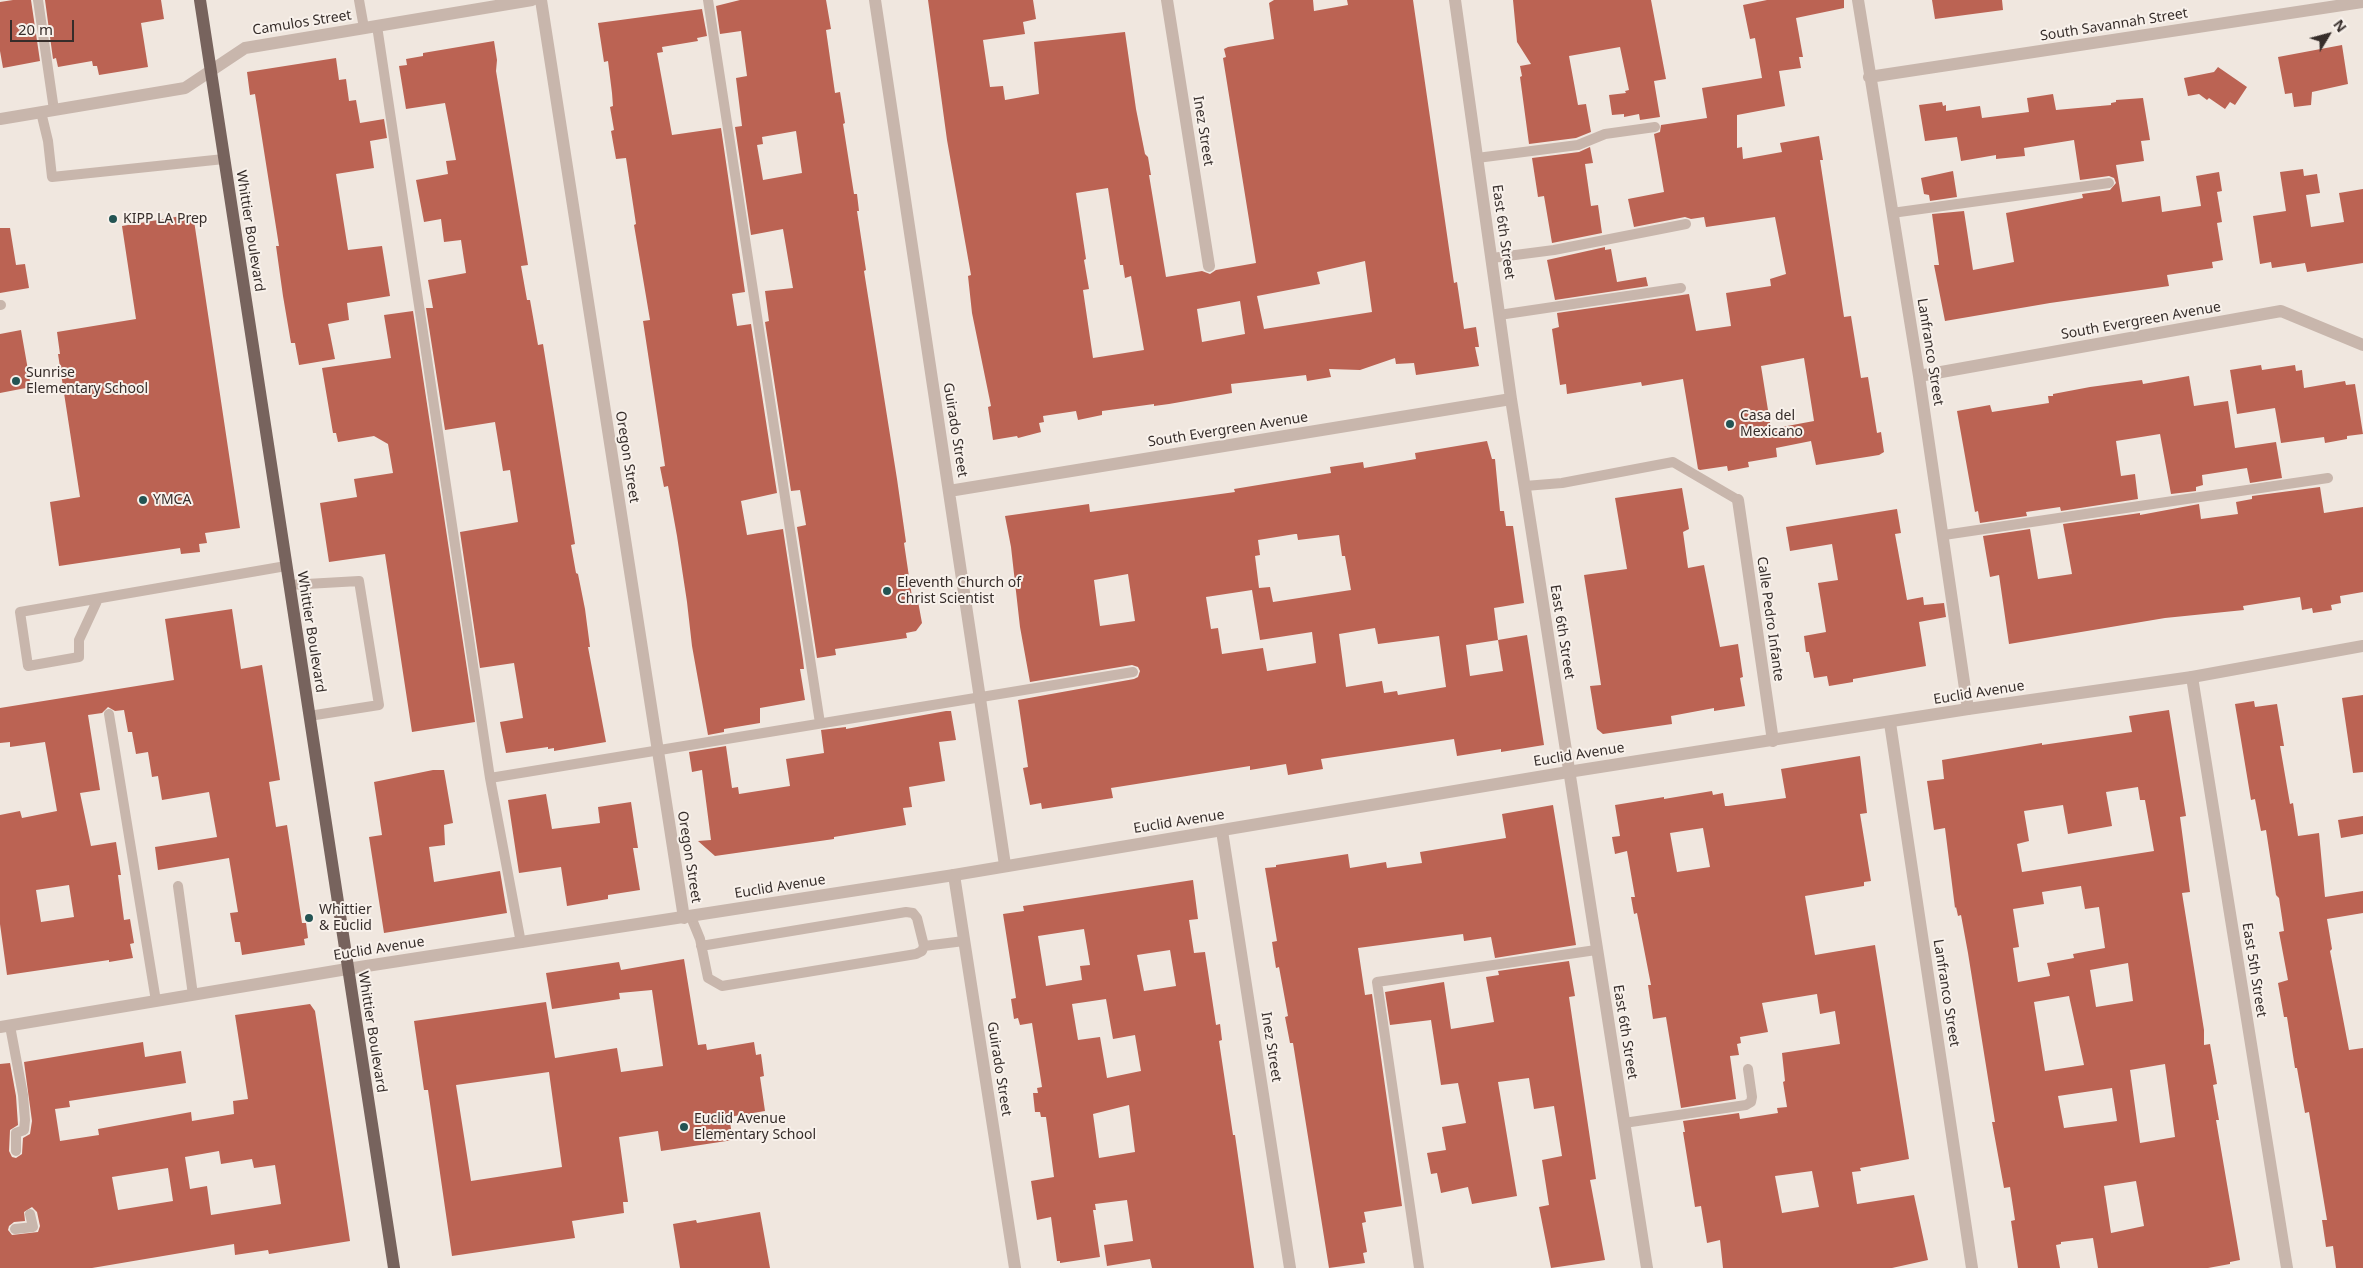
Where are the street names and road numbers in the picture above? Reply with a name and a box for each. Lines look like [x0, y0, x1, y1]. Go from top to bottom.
street label: South Savannah Street [2039, 5, 2189, 45]
street label: Camulos Street [251, 7, 353, 39]
street label: Inez Street [1189, 95, 1217, 167]
street label: Whittier Boulevard [232, 169, 268, 293]
street label: East 6th Street [1488, 184, 1518, 280]
street label: Lanfranco Street [1913, 297, 1947, 407]
street label: South Evergreen Avenue [2060, 299, 2222, 343]
street label: Guirado Street [939, 381, 971, 479]
street label: South Evergreen Avenue [1147, 409, 1309, 451]
street label: Oregon Street [611, 410, 643, 504]
street label: Calle Pedro Infante [1753, 556, 1787, 682]
street label: Whittier Boulevard [293, 570, 329, 694]
street label: East 6th Street [1546, 584, 1578, 680]
street label: Euclid Avenue [1932, 678, 2026, 708]
street label: Euclid Avenue [1532, 740, 1626, 770]
street label: Euclid Avenue [1132, 807, 1226, 837]
street label: Oregon Street [673, 810, 705, 904]
street label: Euclid Avenue [733, 872, 827, 902]
street label: East 5th Street [2238, 922, 2270, 1018]
street label: Euclid Avenue [332, 934, 426, 964]
street label: Lanfranco Street [1929, 938, 1963, 1048]
street label: Whittier Boulevard [354, 970, 390, 1094]
street label: East 6th Street [1609, 984, 1641, 1080]
street label: Inez Street [1257, 1011, 1285, 1083]
street label: Guirado Street [983, 1020, 1015, 1118]

